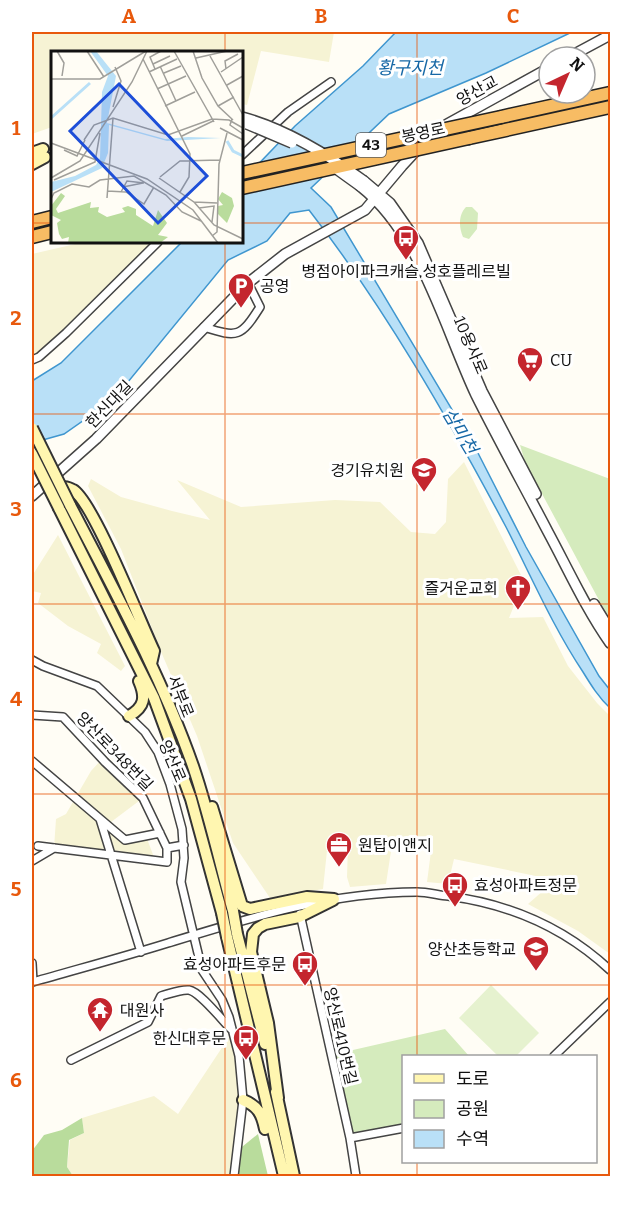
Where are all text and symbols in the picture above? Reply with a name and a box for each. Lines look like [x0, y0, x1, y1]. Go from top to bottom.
text: A [122, 4, 137, 28]
text: B [315, 4, 328, 28]
text: C [507, 4, 519, 28]
north arrow [537, 45, 597, 105]
inset map [51, 51, 243, 243]
text: N [566, 53, 588, 76]
water label: 황구지천 [377, 57, 446, 79]
street label: 양산교 [453, 71, 501, 109]
text: 1 [12, 116, 21, 140]
street label: 봉영로 [400, 119, 447, 146]
road number: 43 [356, 133, 386, 157]
bus stop icon: 병점아이파크캐슬.성호플레르빌 [391, 223, 421, 261]
place label: 병점아이파크캐슬.성호플레르빌 [301, 262, 511, 281]
parking icon: 공영 [226, 271, 256, 309]
place label: 공영 [260, 277, 289, 296]
text: 2 [10, 306, 22, 330]
street label: 10용사로 [450, 313, 491, 377]
supermarket icon: CU [515, 345, 545, 383]
place label: CU [550, 351, 572, 370]
street label: 한신대길 [82, 377, 137, 432]
water label: 삼미천 [438, 404, 483, 460]
school or university icon: 경기유치원 [409, 455, 439, 493]
place label: 경기유치원 [330, 461, 404, 480]
text: 3 [10, 497, 22, 521]
church icon: 즐거운교회 [503, 573, 533, 611]
place label: 즐거운교회 [424, 579, 498, 598]
street label: 서부로 [163, 672, 198, 720]
text: 4 [10, 687, 22, 711]
street label: 양산로348번길 [72, 708, 157, 795]
street label: 양산로 [155, 737, 190, 785]
office icon: 원탑이앤지 [324, 830, 354, 868]
place label: 원탑이앤지 [358, 836, 432, 855]
bus stop icon: 효성아파트정문 [440, 870, 470, 908]
place label: 효성아파트정문 [474, 876, 577, 895]
text: 5 [11, 877, 22, 901]
school or university icon: 양산초등학교 [521, 934, 551, 972]
place label: 양산초등학교 [428, 940, 516, 959]
bus stop icon: 효성아파트후문 [290, 949, 320, 987]
place label: 효성아파트후문 [183, 955, 286, 974]
street label: 양산로410번길 [320, 985, 361, 1087]
temple icon: 대원사 [85, 995, 115, 1033]
place label: 대원사 [120, 1001, 164, 1020]
bus stop icon: 한신대후문 [231, 1023, 261, 1061]
place label: 한신대후문 [152, 1029, 226, 1048]
legend [402, 1055, 597, 1163]
text: 6 [10, 1068, 22, 1092]
text: 도로 [456, 1068, 489, 1090]
text: 공원 [456, 1098, 489, 1120]
text: 수역 [456, 1128, 489, 1150]

